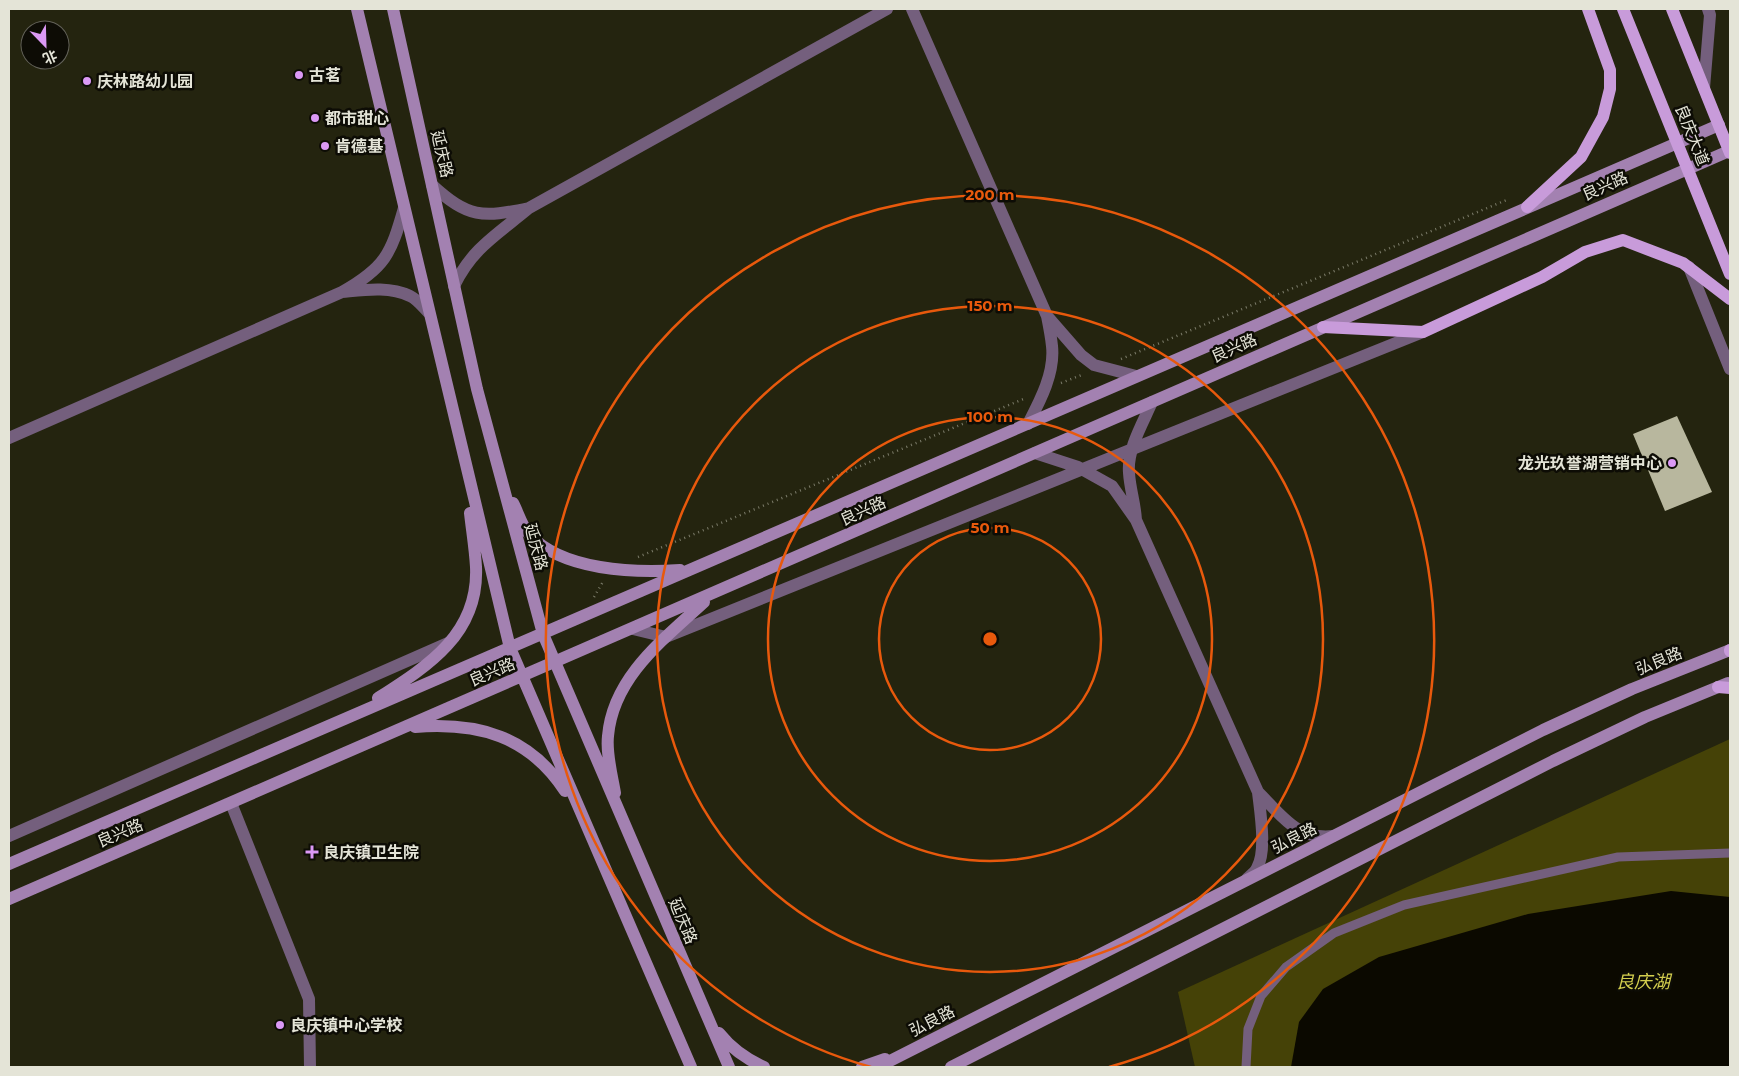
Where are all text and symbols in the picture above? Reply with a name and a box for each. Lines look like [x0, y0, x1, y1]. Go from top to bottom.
north arrow [20, 20, 70, 70]
text: 北 [40, 46, 60, 68]
place label: 古茗 [309, 66, 341, 85]
marker: 古茗 [293, 69, 305, 81]
place label: 庆林路幼儿园 [97, 72, 193, 91]
marker: 庆林路幼儿园 [81, 75, 93, 87]
street label: 良庆大道 [1671, 102, 1713, 168]
place label: 都市甜心 [325, 109, 389, 128]
marker: 都市甜心 [309, 112, 321, 124]
street label: 延庆路 [427, 128, 457, 180]
place label: 肯德基 [335, 137, 384, 156]
marker: 肯德基 [319, 140, 331, 152]
street label: 良兴路 [1579, 168, 1631, 204]
text: 200 m [965, 185, 1015, 204]
text: 150 m [968, 296, 1012, 315]
street label: 良兴路 [1208, 330, 1260, 366]
text: 100 m [967, 407, 1013, 426]
place label: 龙光玖誉湖营销中心 [1518, 454, 1662, 473]
marker: 龙光玖誉湖营销中心 [1666, 457, 1678, 469]
street label: 良兴路 [837, 493, 889, 529]
text: 50 m [970, 518, 1010, 537]
street label: 延庆路 [521, 521, 551, 573]
centre of rings [981, 630, 999, 648]
street label: 弘良路 [1633, 643, 1685, 679]
street label: 良兴路 [466, 654, 518, 690]
street label: 良兴路 [94, 815, 146, 851]
street label: 弘良路 [1268, 819, 1320, 857]
place label: 良庆镇卫生院 [323, 843, 419, 862]
marker: 良庆镇卫生院 [305, 845, 319, 859]
street label: 延庆路 [665, 895, 701, 947]
water label: 良庆湖 [1616, 971, 1673, 993]
street label: 弘良路 [906, 1002, 958, 1040]
place label: 良庆镇中心学校 [290, 1016, 403, 1035]
marker: 良庆镇中心学校 [274, 1019, 286, 1031]

